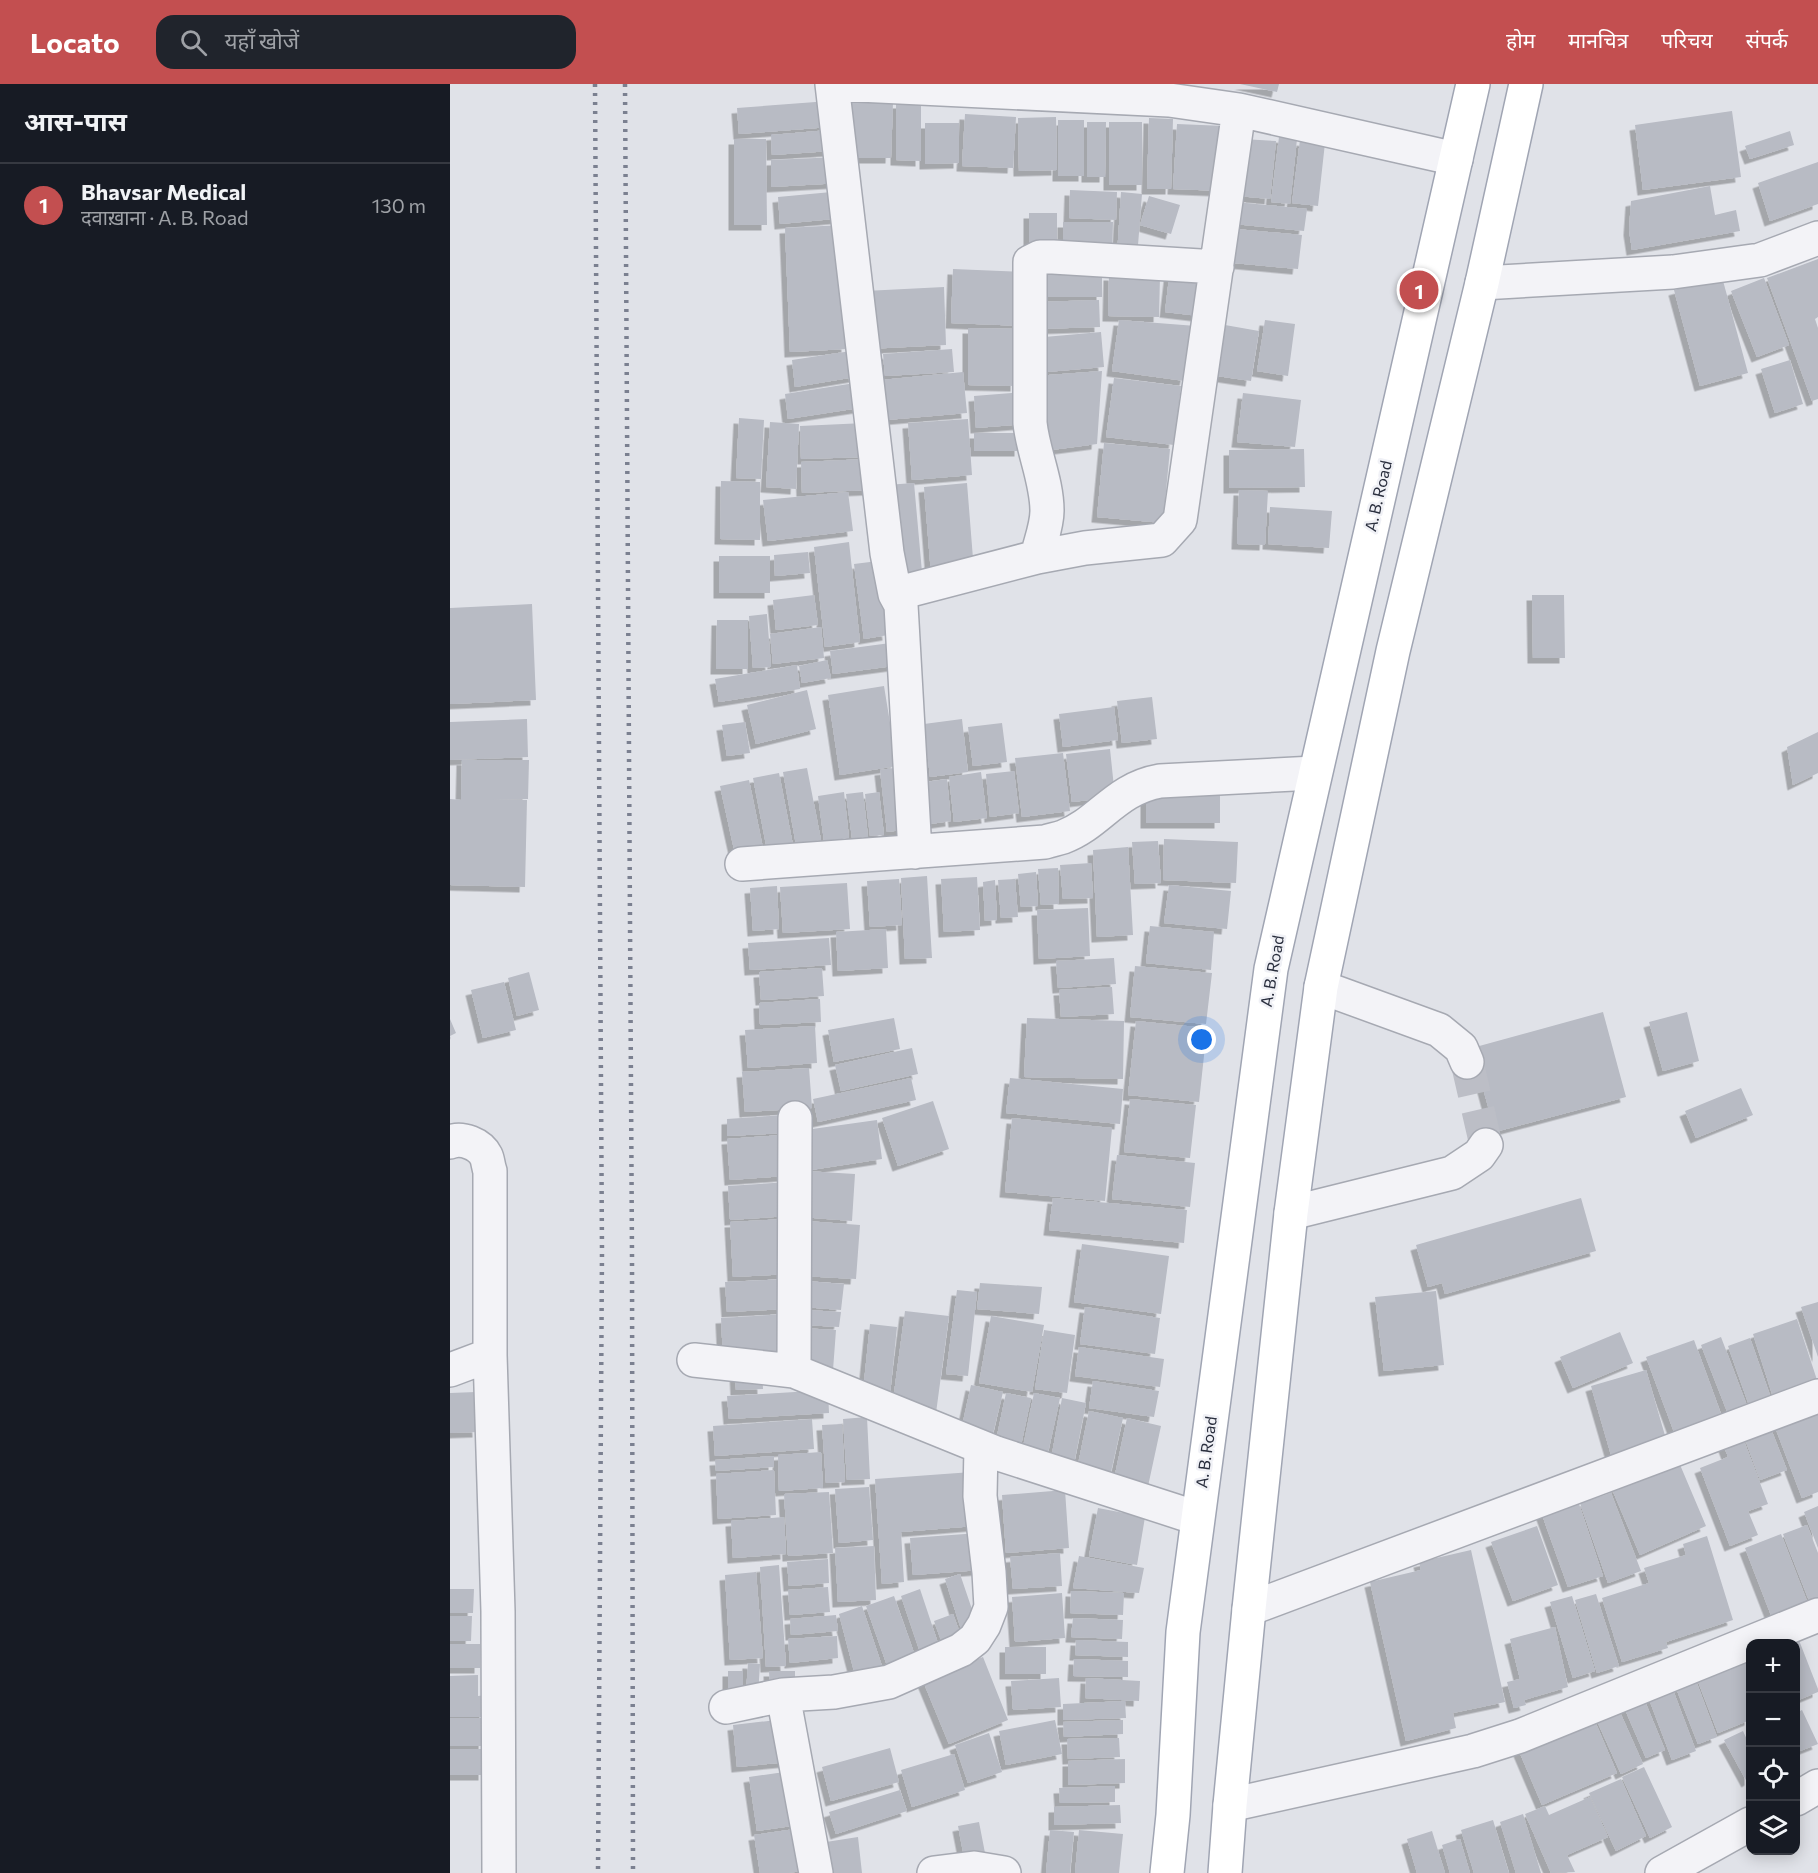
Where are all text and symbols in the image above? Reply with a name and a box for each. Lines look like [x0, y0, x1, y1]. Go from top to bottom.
search box [156, 15, 576, 69]
text: Locato [30, 25, 120, 59]
icon: search [177, 26, 210, 59]
text: यहाँ खोजें [225, 27, 299, 54]
text: होम [1506, 27, 1535, 52]
text: मानचित्र [1568, 27, 1628, 52]
text: परिचय [1661, 27, 1713, 52]
text: संपर्क [1746, 27, 1788, 52]
text: आस-पास [24, 105, 127, 136]
text: Bhavsar Medical [81, 178, 246, 205]
text: 1 [39, 193, 48, 217]
text: 130 m [372, 193, 426, 217]
text: दवाख़ाना · A. B. Road [81, 205, 249, 229]
pin: 1 [1400, 268, 1438, 312]
street label: A. B. Road [1360, 458, 1395, 533]
street label: A. B. Road [1256, 934, 1287, 1008]
your location [1187, 1025, 1216, 1054]
street label: A. B. Road [1191, 1415, 1220, 1489]
map controls [1746, 1639, 1800, 1855]
button: + [1746, 1639, 1800, 1693]
button: − [1746, 1693, 1800, 1747]
button: locate [1746, 1747, 1800, 1801]
button: layers [1746, 1801, 1800, 1855]

